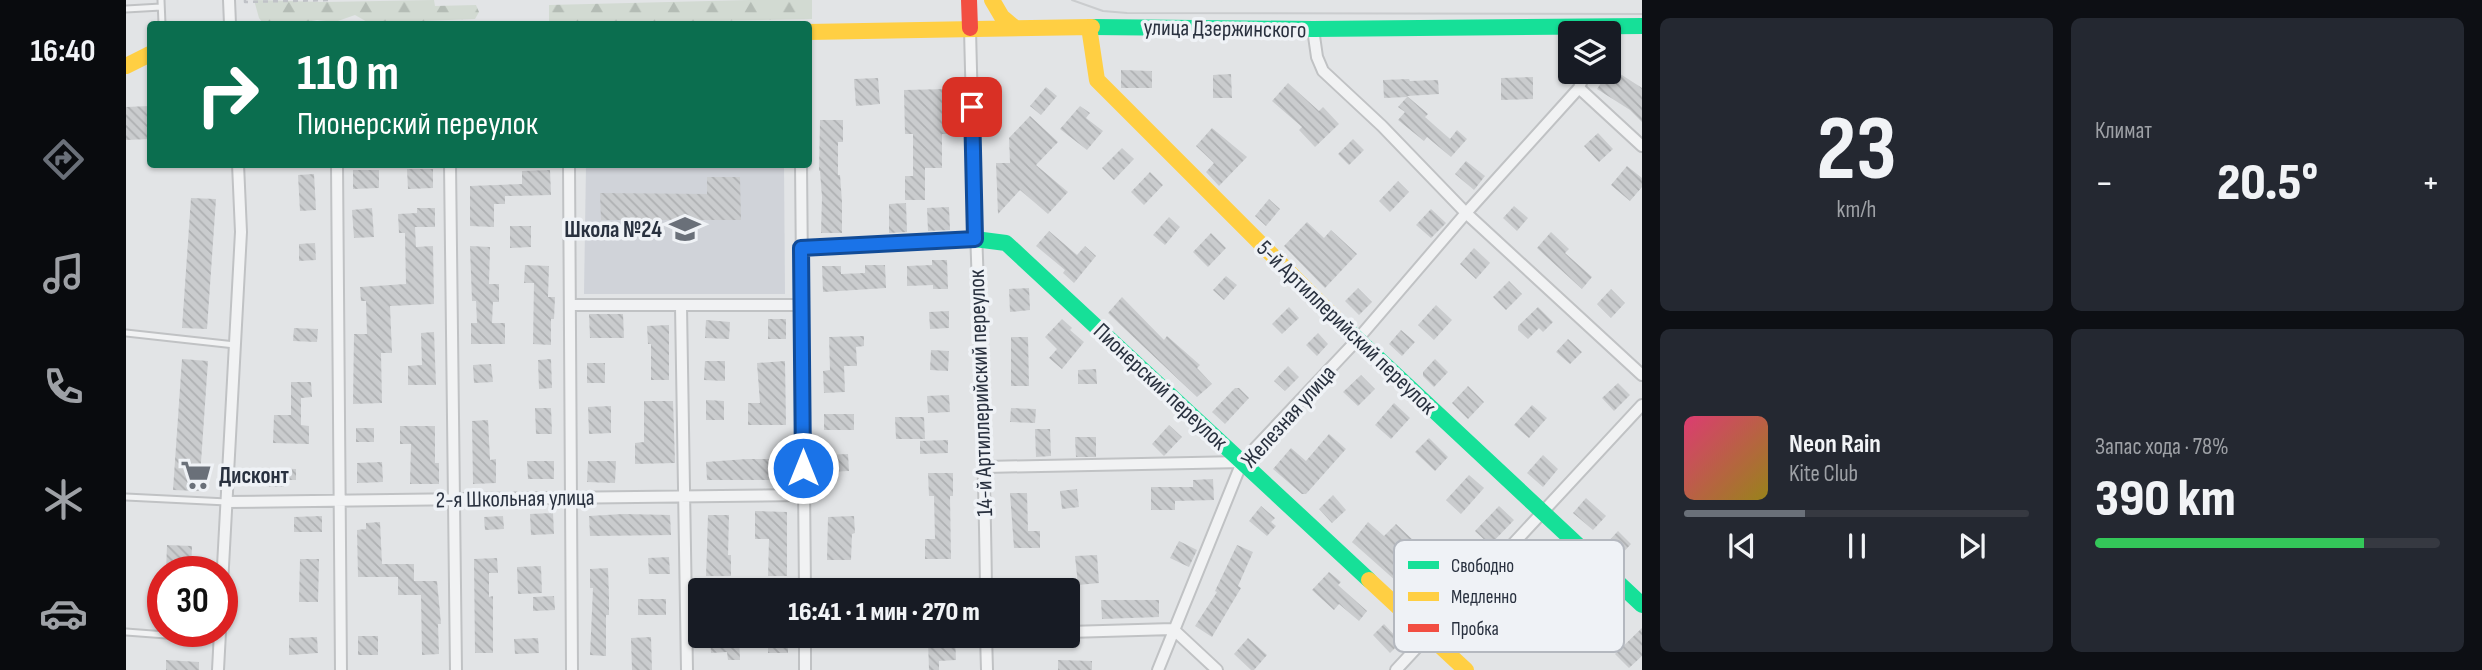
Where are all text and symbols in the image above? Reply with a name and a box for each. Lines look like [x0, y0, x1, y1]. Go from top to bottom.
street label: улица Дзержинского [1143, 14, 1307, 44]
map controls [1558, 21, 1621, 84]
button: layers [1558, 21, 1621, 84]
text: 16:40 [31, 32, 95, 71]
text: 110 m [297, 45, 399, 104]
icon: right [182, 49, 273, 140]
pin [942, 77, 1002, 137]
icon: arrive [953, 88, 991, 126]
text: 23 [1816, 96, 1897, 205]
text: Пионерский переулок [297, 105, 538, 144]
text: Климат [2095, 117, 2152, 145]
icon: directions [39, 135, 88, 184]
text: 20.5° [2217, 152, 2318, 215]
text: − [2095, 161, 2114, 206]
text: + [2421, 161, 2440, 206]
text: km/h [1837, 196, 1876, 224]
school or university icon: Школа №24 [668, 212, 702, 246]
place label: Школа №24 [564, 216, 662, 244]
street label: 5-й Артиллерийский переулок [1251, 235, 1442, 421]
icon: music [39, 249, 88, 298]
street label: 14-й Артиллерийский переулок [963, 269, 999, 517]
street label: Пионерский переулок [1087, 317, 1233, 456]
street label: Железная улица [1235, 360, 1342, 474]
icon: phone [39, 362, 88, 411]
text: Neon Rain [1789, 429, 1881, 460]
position arrow [766, 431, 840, 505]
text: Запас хода · 78% [2095, 433, 2229, 461]
supermarket icon: Дисконт [179, 458, 213, 492]
text: Kite Club [1789, 460, 1858, 488]
place label: Дисконт [219, 462, 289, 490]
text: 390 km [2095, 468, 2236, 531]
icon: climate [39, 475, 88, 524]
street label: 2-я Школьная улица [435, 484, 595, 514]
icon: previous [1723, 527, 1761, 565]
icon: pause [1838, 527, 1876, 565]
icon: next [1953, 527, 1991, 565]
legend [1394, 540, 1624, 652]
text: Свободно [1451, 555, 1514, 578]
speed limit sign: 30 [147, 556, 238, 647]
text: Медленно [1451, 586, 1517, 609]
icon: car [39, 589, 88, 638]
text: 16:41 · 1 мин · 270 m [788, 597, 980, 628]
text: Пробка [1451, 618, 1499, 641]

